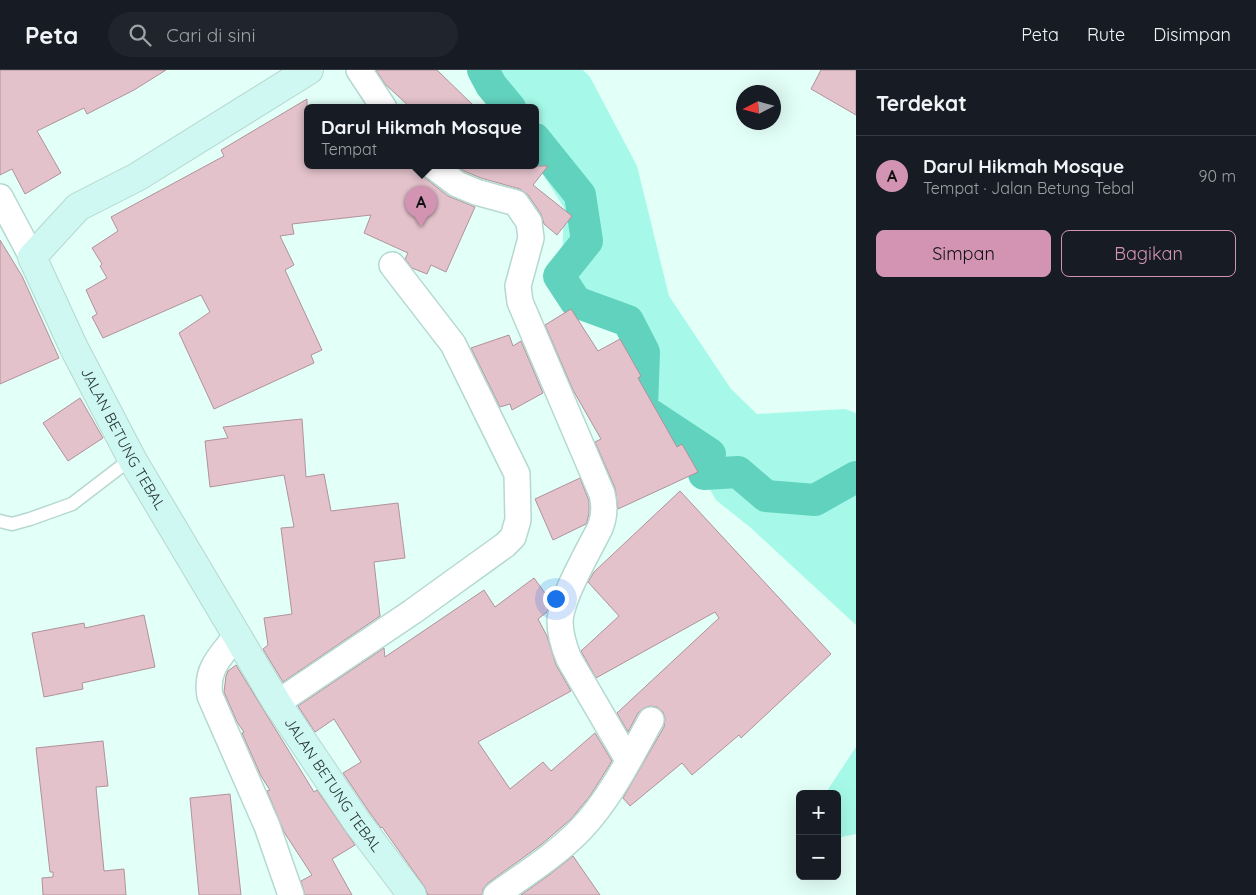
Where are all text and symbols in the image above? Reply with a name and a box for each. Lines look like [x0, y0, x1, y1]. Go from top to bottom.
search box [108, 12, 458, 57]
text: Peta [25, 20, 78, 50]
icon: search [126, 21, 154, 49]
text: Cari di sini [166, 23, 256, 47]
text: Peta [1021, 23, 1059, 46]
text: Rute [1087, 23, 1125, 46]
text: Disimpan [1153, 23, 1231, 46]
north arrow [736, 85, 781, 130]
text: Terdekat [876, 90, 967, 116]
popup [304, 104, 539, 169]
text: Darul Hikmah Mosque [321, 115, 522, 139]
text: Tempat [321, 139, 377, 159]
text: Darul Hikmah Mosque [923, 154, 1124, 178]
text: A [887, 166, 897, 186]
text: 90 m [1199, 166, 1236, 186]
text: Tempat · Jalan Betung Tebal [923, 178, 1134, 198]
pin: A [405, 186, 437, 227]
button: Simpan [876, 230, 1051, 277]
button: Bagikan [1061, 230, 1236, 277]
street label: JALAN BETUNG TEBAL [77, 364, 170, 513]
your location [543, 586, 569, 612]
street label: JALAN BETUNG TEBAL [280, 713, 386, 856]
map controls [796, 790, 841, 880]
button: + [796, 790, 841, 835]
button: − [796, 835, 841, 880]

